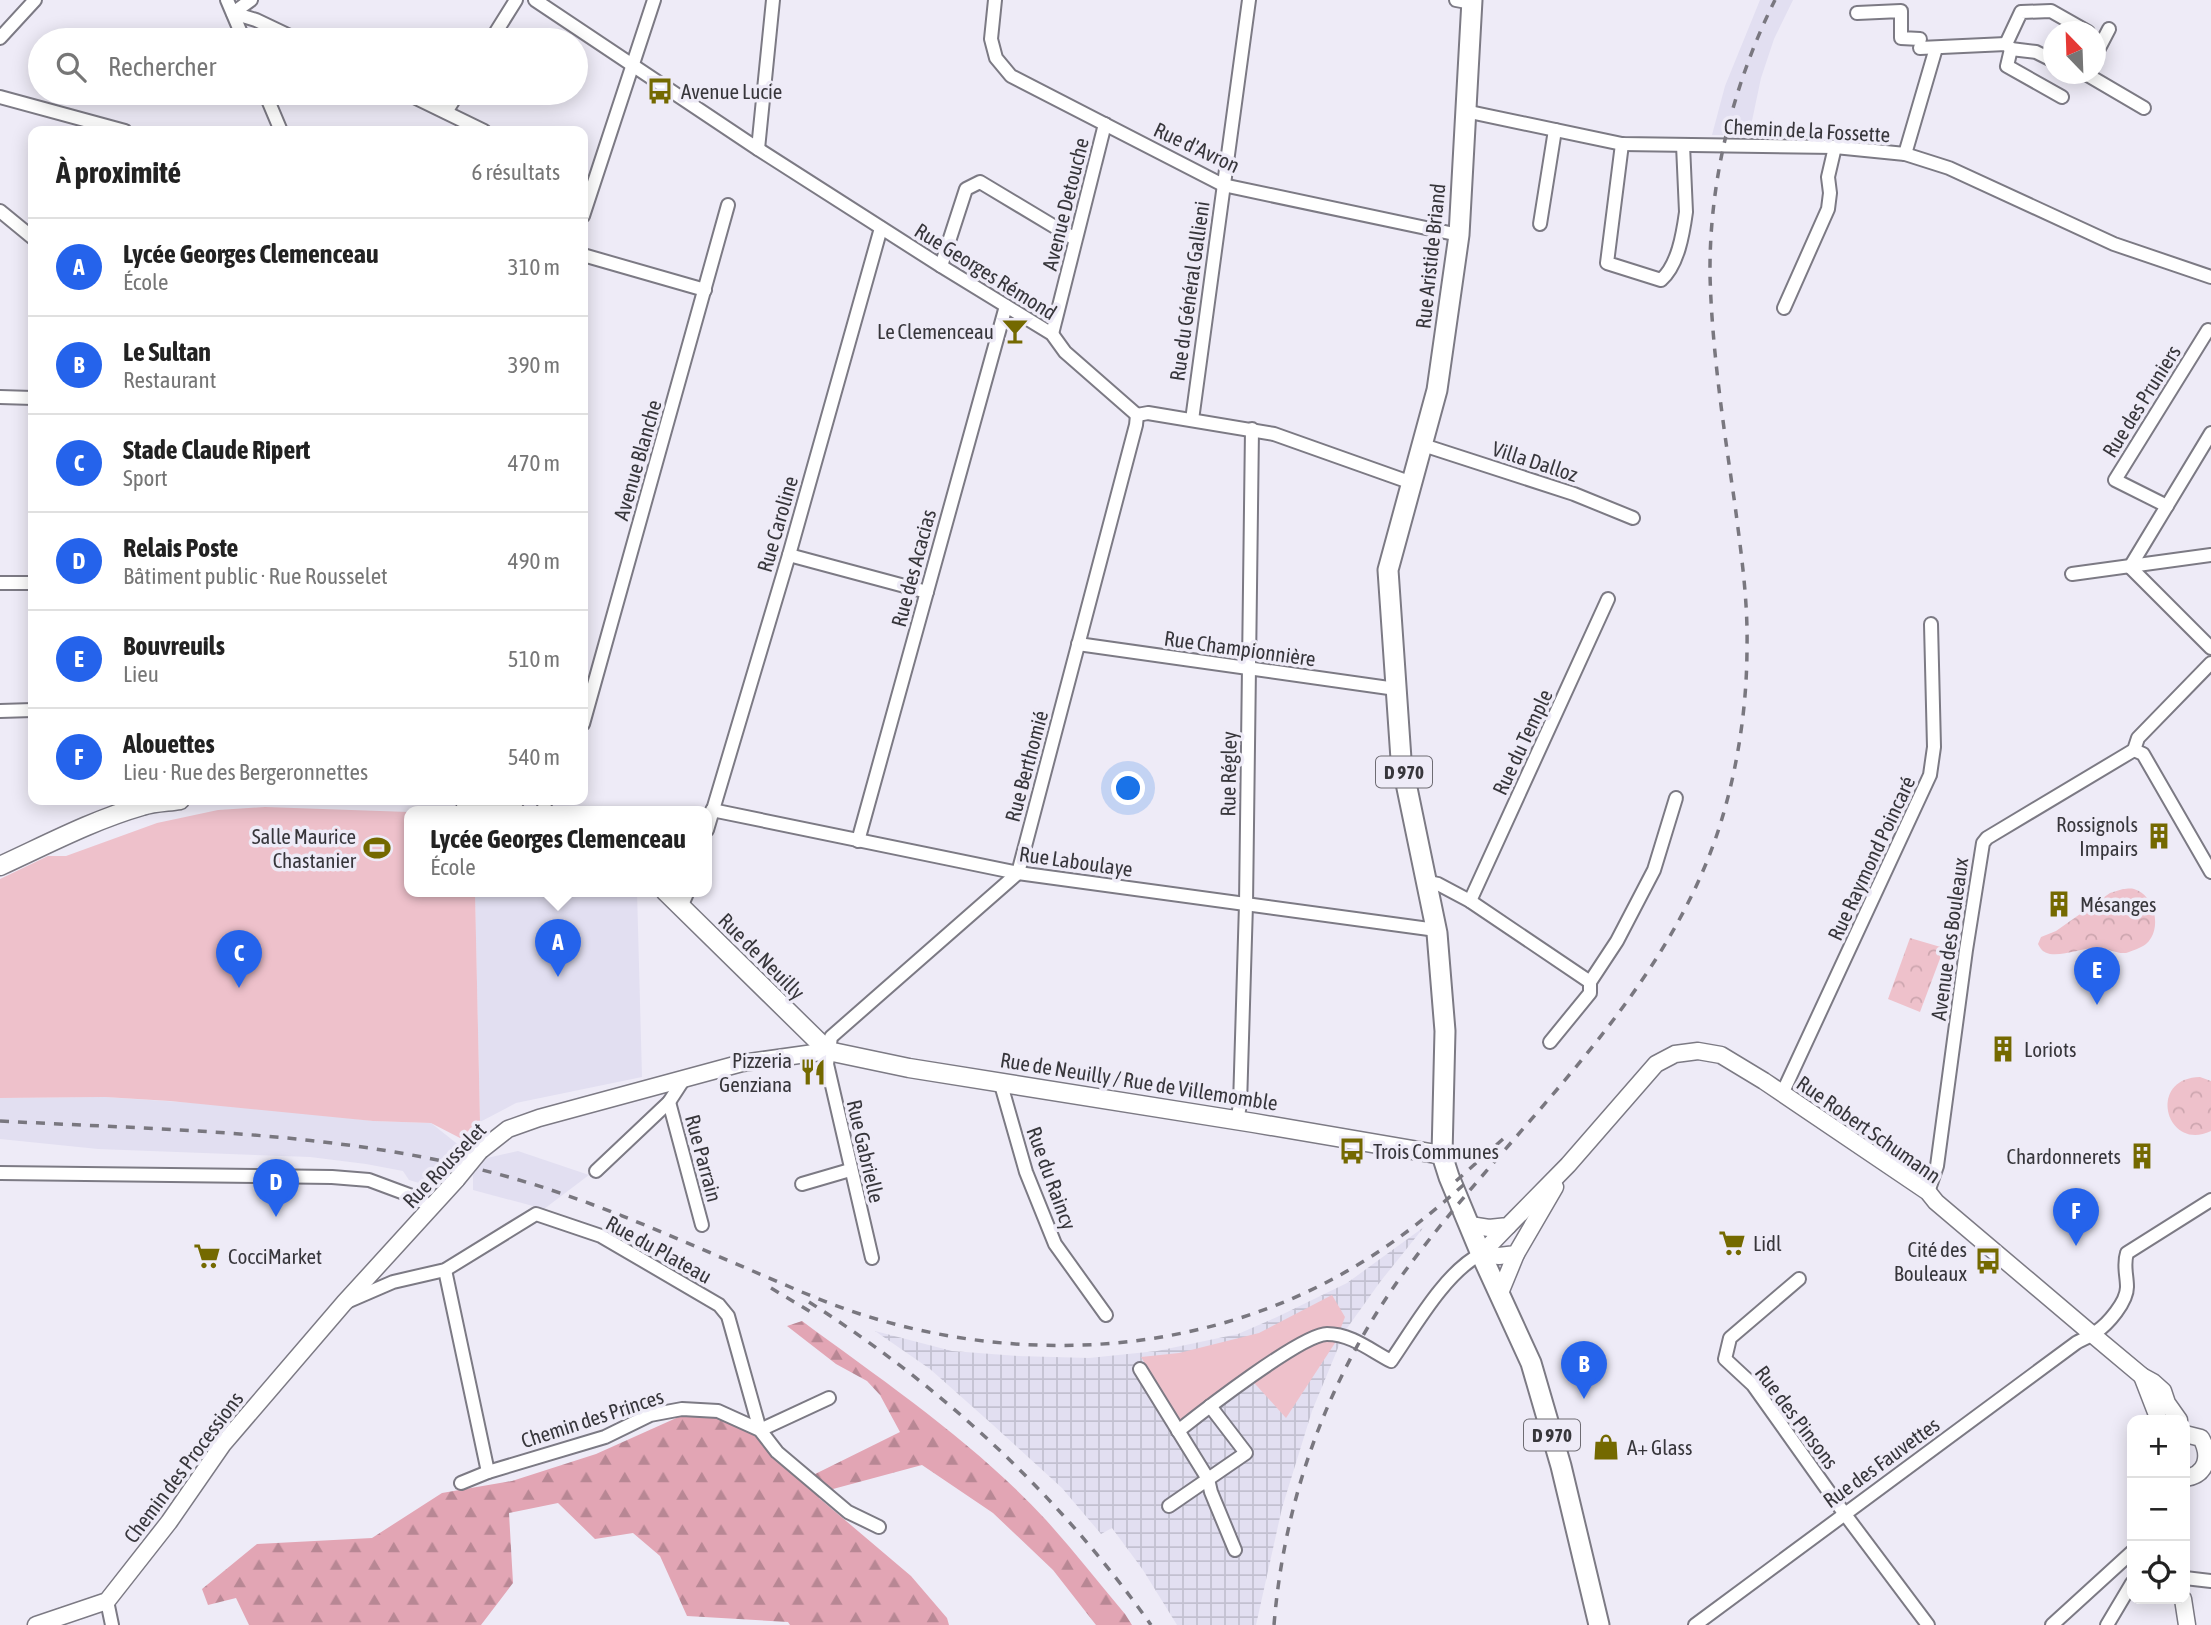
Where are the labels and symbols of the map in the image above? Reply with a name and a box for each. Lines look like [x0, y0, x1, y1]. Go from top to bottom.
north arrow [2043, 21, 2106, 84]
bus stop icon: Avenue Lucie [645, 76, 675, 106]
place label: Avenue Lucie [681, 79, 782, 103]
street label: Chemin de la Fossette [1723, 114, 1891, 146]
street label: Rue d'Avron [1150, 117, 1244, 177]
street label: Avenue Detouche [1037, 135, 1093, 273]
street label: Rue Aristide Briand [1410, 182, 1450, 330]
street label: Rue du Général Gallieni [1164, 199, 1214, 383]
street label: Rue Georges Rémond [911, 218, 1061, 324]
bar icon: Le Clemenceau [1000, 316, 1030, 346]
place label: Le Clemenceau [877, 319, 994, 343]
street label: Rue des Pruniers [2097, 341, 2185, 461]
street label: Avenue Blanche [608, 397, 666, 523]
street label: Villa Dalloz [1489, 436, 1581, 486]
street label: Rue Caroline [752, 473, 802, 575]
street label: Rue des Acacias [886, 507, 940, 629]
street label: Rue Championnière [1163, 625, 1317, 671]
street label: Rue du Temple [1487, 686, 1557, 798]
street label: Rue Berthomié [1000, 708, 1052, 824]
street label: Rue Régley [1215, 731, 1241, 817]
road number: D 970 [1376, 757, 1432, 788]
your location [1111, 771, 1145, 805]
street label: Rue Raymond Poincaré [1822, 772, 1920, 944]
place label: Rossignols Impairs [2056, 812, 2138, 860]
building icon: Rossignols Impairs [2144, 821, 2174, 851]
place label: Salle Maurice Chastanier [252, 824, 357, 872]
sports icon: Salle Maurice Chastanier [362, 833, 392, 863]
street label: Rue Laboulaye [1018, 841, 1134, 881]
street label: Avenue des Bouleaux [1926, 856, 1972, 1022]
building icon: Mésanges [2044, 889, 2074, 919]
place label: Mésanges [2080, 892, 2157, 916]
street label: Rue de Neuilly [714, 908, 810, 1004]
pin: A [535, 919, 581, 977]
pin: C [216, 930, 262, 988]
pin: E [2074, 947, 2120, 1005]
building icon: Loriots [1988, 1034, 2018, 1064]
place label: Loriots [2024, 1037, 2076, 1061]
street label: Rue de Neuilly / Rue de Villemomble [999, 1047, 1279, 1115]
place label: Pizzeria Genziana [719, 1048, 792, 1096]
restaurant icon: Pizzeria Genziana [798, 1057, 828, 1087]
street label: Rue Robert Schumann [1792, 1070, 1946, 1188]
street label: Rue Gabrielle [843, 1097, 889, 1205]
street label: Rue Parrain [681, 1112, 727, 1204]
street label: Rue Rousselet [398, 1118, 490, 1212]
street label: Rue du Raincy [1022, 1123, 1082, 1233]
bus stop icon: Trois Communes [1337, 1136, 1367, 1166]
place label: Trois Communes [1373, 1139, 1499, 1163]
building icon: Chardonnerets [2127, 1141, 2157, 1171]
place label: Chardonnerets [2006, 1144, 2121, 1168]
pin: D [253, 1159, 299, 1217]
pin: F [2053, 1188, 2099, 1246]
street label: Rue du Plateau [602, 1210, 716, 1288]
supermarket icon: Lidl [1717, 1228, 1747, 1258]
place label: Lidl [1753, 1231, 1782, 1255]
place label: Cité des Bouleaux [1894, 1237, 1968, 1285]
supermarket icon: CocciMarket [192, 1241, 222, 1271]
place label: CocciMarket [228, 1244, 322, 1268]
bus stop icon: Cité des Bouleaux [1973, 1246, 2003, 1276]
pin: B [1561, 1341, 1607, 1399]
street label: Rue des Pinsons [1751, 1361, 1843, 1473]
street label: Chemin des Princes [518, 1384, 666, 1452]
street label: Chemin des Processions [118, 1387, 248, 1547]
street label: Rue des Fauvettes [1818, 1412, 1944, 1512]
road number: D 970 [1524, 1420, 1580, 1450]
shop icon: A+ Glass [1591, 1432, 1621, 1462]
place label: A+ Glass [1627, 1435, 1692, 1459]

